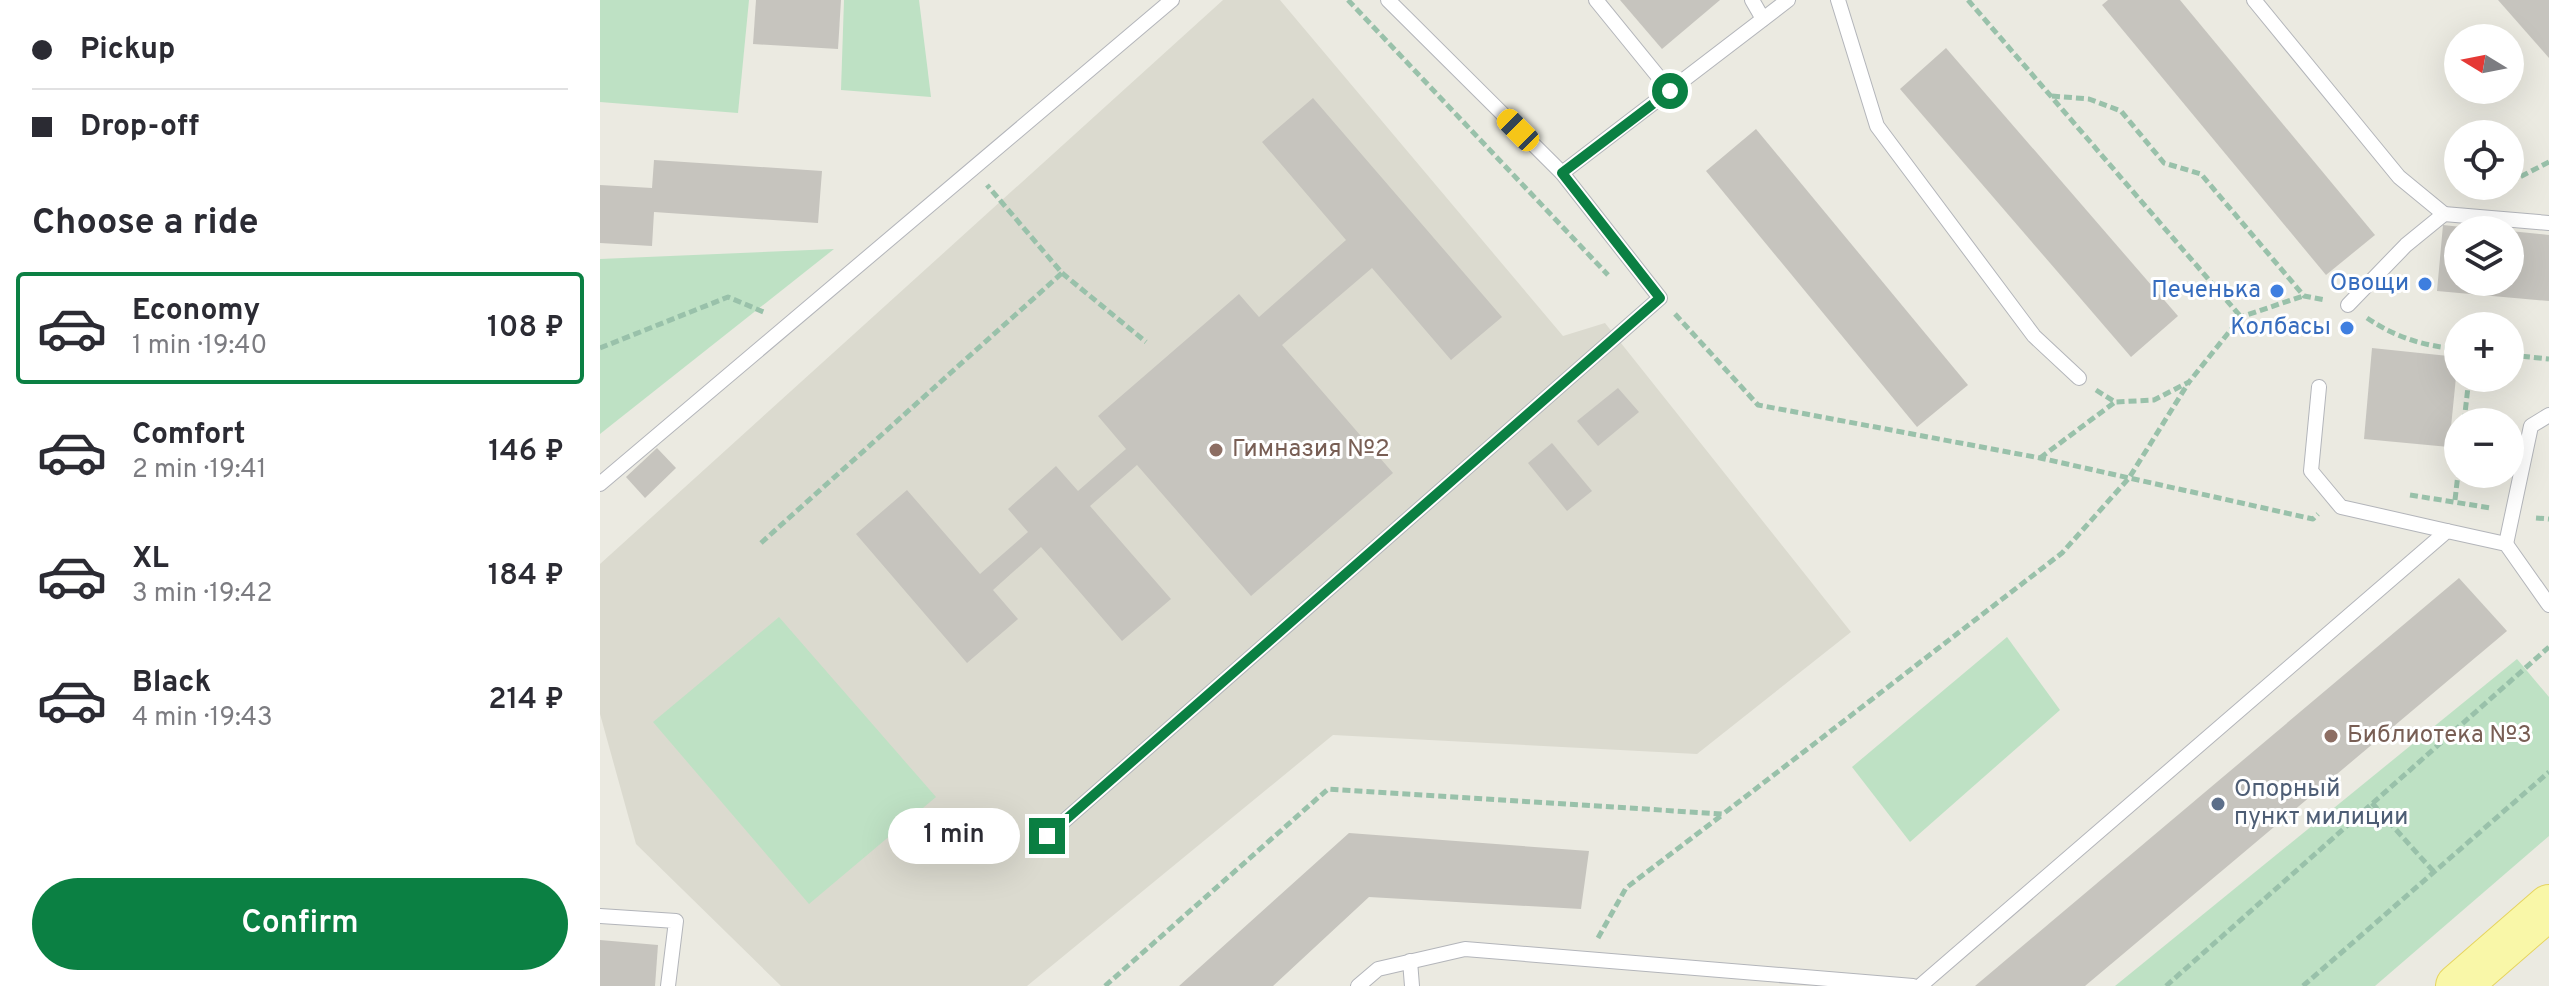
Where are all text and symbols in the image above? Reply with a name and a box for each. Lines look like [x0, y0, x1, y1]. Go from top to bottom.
north arrow [2444, 24, 2524, 104]
map controls [2444, 24, 2524, 488]
text: Pickup [80, 32, 175, 69]
route start [1652, 73, 1688, 109]
car [1493, 105, 1543, 155]
text: Drop-off [80, 109, 199, 146]
button: locate [2444, 120, 2524, 200]
text: Choose a ride [32, 201, 258, 247]
button: layers [2444, 216, 2524, 296]
place label: Овощи [2330, 269, 2409, 299]
marker: Овощи [2416, 275, 2434, 293]
place label: Печенька [2151, 276, 2261, 306]
marker: Печенька [2268, 282, 2286, 300]
icon: car [36, 292, 108, 364]
text: Economy [132, 293, 260, 330]
text: 108 ₽ [487, 310, 564, 347]
button: + [2444, 312, 2524, 392]
place label: Колбасы [2230, 313, 2331, 343]
marker: Колбасы [2338, 319, 2356, 337]
text: 1 min · 19:40 [132, 330, 267, 363]
button: − [2444, 408, 2524, 488]
icon: car [36, 416, 108, 488]
text: Comfort [132, 417, 245, 454]
text: 146 ₽ [488, 434, 564, 471]
place label: Гимназия №2 [1232, 435, 1390, 465]
marker: Гимназия №2 [1207, 441, 1225, 459]
text: 2 min · 19:41 [132, 454, 266, 487]
icon: car [36, 540, 108, 612]
text: XL [132, 541, 169, 578]
text: 184 ₽ [488, 558, 564, 595]
text: 3 min · 19:42 [132, 578, 272, 611]
icon: car [36, 664, 108, 736]
text: Black [132, 665, 211, 702]
text: 214 ₽ [488, 682, 564, 719]
text: 4 min · 19:43 [132, 702, 273, 735]
place label: Библиотека №3 [2347, 721, 2532, 751]
marker: Библиотека №3 [2322, 727, 2340, 745]
place label: Опорный пункт милиции [2234, 775, 2408, 833]
marker: Опорный пункт милиции [2209, 795, 2227, 813]
callout: 1 min [887, 808, 1019, 864]
route end [1029, 818, 1065, 854]
text: 1 min [923, 819, 985, 852]
button: Confirm [32, 878, 568, 970]

